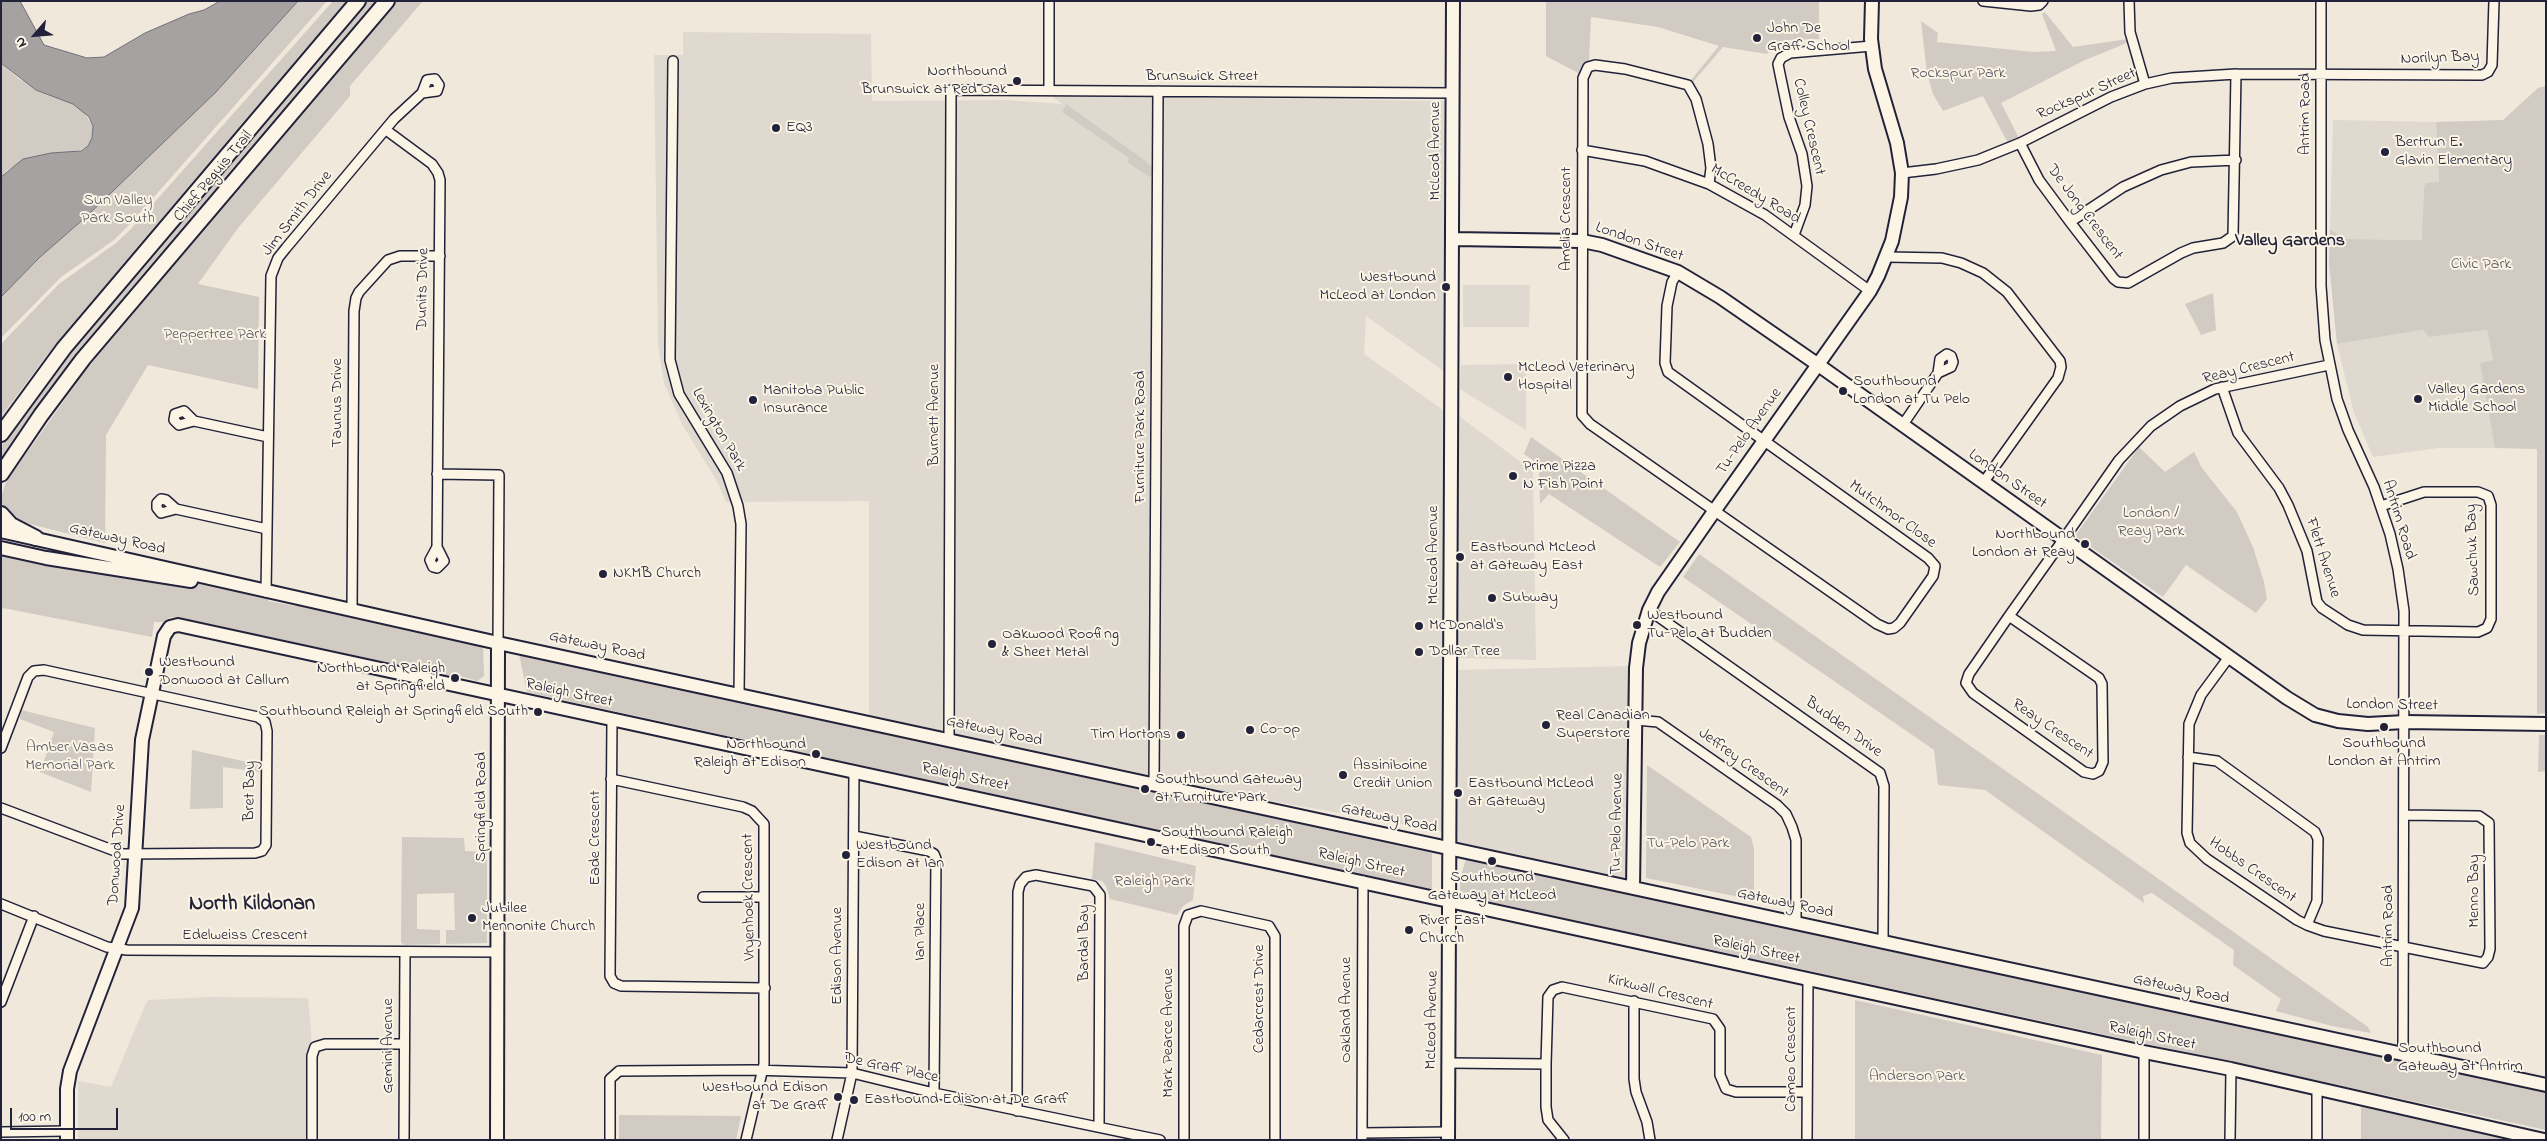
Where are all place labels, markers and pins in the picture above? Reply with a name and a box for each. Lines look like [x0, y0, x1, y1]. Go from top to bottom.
place label: John De Graff School [1767, 19, 1850, 57]
marker: John De Graff School [1751, 32, 1763, 44]
place label: Northbound Brunswick at Red Oak [861, 62, 1007, 100]
marker: Northbound Brunswick at Red Oak [1011, 75, 1023, 87]
place label: EQ3 [786, 118, 813, 138]
marker: EQ3 [770, 122, 782, 134]
place label: Bertrun E. Glavin Elementary [2395, 133, 2512, 171]
marker: Bertrun E. Glavin Elementary [2379, 146, 2391, 158]
place label: Westbound McLeod at London [1319, 268, 1436, 306]
marker: Westbound McLeod at London [1440, 281, 1452, 293]
place label: McLeod Veterinary Hospital [1518, 358, 1635, 396]
marker: McLeod Veterinary Hospital [1502, 371, 1514, 383]
place label: Southbound London at Tu Pelo [1853, 372, 1970, 410]
place label: Valley Gardens Middle School [2428, 380, 2525, 418]
place label: Manitoba Public Insurance [763, 381, 864, 419]
marker: Southbound London at Tu Pelo [1837, 385, 1849, 397]
marker: Valley Gardens Middle School [2412, 393, 2424, 405]
marker: Manitoba Public Insurance [747, 394, 759, 406]
place label: Prime Pizza N Fish Point [1523, 457, 1604, 495]
marker: Prime Pizza N Fish Point [1507, 470, 1519, 482]
place label: Northbound London at Reay [1972, 525, 2075, 563]
place label: Eastbound McLeod at Gateway East [1470, 538, 1596, 576]
marker: Northbound London at Reay [2079, 538, 2091, 550]
marker: Eastbound McLeod at Gateway East [1454, 551, 1466, 563]
place label: NKMB Church [613, 564, 701, 584]
marker: NKMB Church [597, 568, 609, 580]
place label: Subway [1502, 588, 1558, 608]
marker: Subway [1486, 592, 1498, 604]
place label: Westbound Tu-Pelo at Budden [1647, 606, 1772, 644]
place label: McDonald's [1429, 616, 1504, 636]
marker: Westbound Tu-Pelo at Budden [1631, 619, 1643, 631]
marker: McDonald's [1413, 620, 1425, 632]
place label: Oakwood Roofing & Sheet Metal [1002, 625, 1119, 663]
marker: Oakwood Roofing & Sheet Metal [986, 638, 998, 650]
place label: Dollar Tree [1429, 642, 1500, 662]
marker: Dollar Tree [1413, 646, 1425, 658]
place label: Westbound Donwood at Callum [159, 653, 289, 691]
place label: Northbound Raleigh at Springfield [317, 659, 445, 697]
marker: Westbound Donwood at Callum [143, 666, 155, 678]
marker: Northbound Raleigh at Springfield [449, 672, 461, 684]
place label: Southbound Raleigh at Springfield South [258, 702, 528, 722]
marker: Southbound Raleigh at Springfield South [532, 706, 544, 718]
place label: Real Canadian Superstore [1556, 706, 1650, 744]
marker: Real Canadian Superstore [1540, 719, 1552, 731]
place label: Co-op [1260, 720, 1300, 740]
marker: Southbound London at Antrim [2378, 721, 2390, 733]
marker: Co-op [1244, 724, 1256, 736]
place label: Tim Hortons [1090, 725, 1171, 745]
marker: Tim Hortons [1175, 729, 1187, 741]
place label: Southbound London at Antrim [2328, 734, 2440, 772]
place label: Northbound Raleigh at Edison [694, 735, 806, 773]
marker: Northbound Raleigh at Edison [810, 748, 822, 760]
place label: Assiniboine Credit Union [1353, 756, 1432, 794]
marker: Assiniboine Credit Union [1337, 769, 1349, 781]
place label: Southbound Gateway at Furniture Park [1155, 770, 1302, 808]
place label: Eastbound McLeod at Gateway [1468, 774, 1594, 812]
marker: Southbound Gateway at Furniture Park [1139, 783, 1151, 795]
marker: Eastbound McLeod at Gateway [1452, 787, 1464, 799]
place label: Southbound Raleigh at Edison South [1161, 823, 1293, 861]
place label: Westbound Edison at Ian [856, 836, 944, 874]
marker: Southbound Raleigh at Edison South [1145, 836, 1157, 848]
marker: Westbound Edison at Ian [840, 849, 852, 861]
marker: Southbound Gateway at McLeod [1486, 855, 1498, 867]
place label: Southbound Gateway at McLeod [1428, 868, 1556, 906]
place label: Jubilee Mennonite Church [482, 899, 595, 937]
place label: River East Church [1419, 911, 1485, 949]
marker: Jubilee Mennonite Church [466, 912, 478, 924]
marker: River East Church [1403, 924, 1415, 936]
place label: Southbound Gateway at Antrim [2398, 1039, 2523, 1077]
marker: Southbound Gateway at Antrim [2382, 1052, 2394, 1064]
place label: Westbound Edison at De Graff [702, 1078, 828, 1116]
place label: Eastbound Edison at De Graff [864, 1090, 1069, 1110]
marker: Westbound Edison at De Graff [832, 1091, 844, 1103]
marker: Eastbound Edison at De Graff [848, 1094, 860, 1106]

